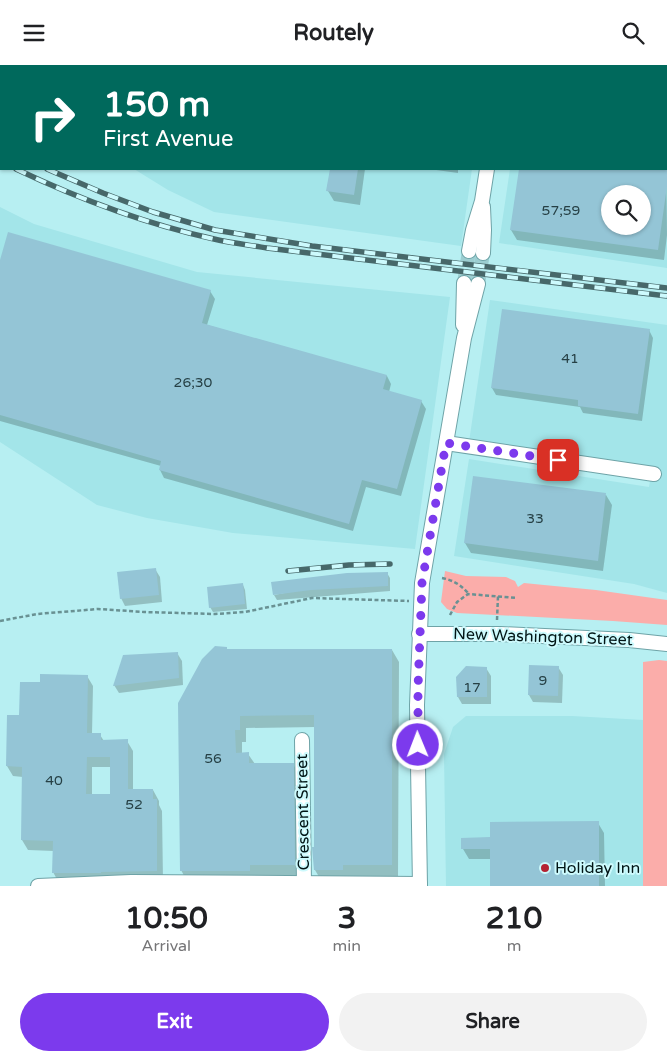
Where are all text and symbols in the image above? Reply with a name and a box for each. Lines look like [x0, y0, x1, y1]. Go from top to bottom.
icon: menu [20, 19, 48, 47]
icon: search [619, 19, 647, 47]
text: Routely [293, 20, 374, 46]
text: 150 m [103, 84, 210, 126]
icon: right [20, 85, 85, 150]
text: First Avenue [103, 126, 233, 152]
map controls [601, 185, 651, 235]
button: search [601, 185, 651, 235]
house number: 57;59 [542, 202, 580, 219]
house number: 41 [561, 350, 579, 367]
house number: 26;30 [174, 374, 213, 391]
pin [537, 439, 579, 481]
icon: arrive [544, 446, 572, 474]
house number: 33 [526, 510, 544, 527]
street label: New Washington Street [453, 624, 633, 650]
house number: 9 [539, 672, 547, 689]
house number: 17 [463, 679, 481, 696]
position arrow [391, 718, 443, 770]
house number: 56 [204, 750, 222, 767]
street label: Crescent Street [292, 753, 314, 871]
house number: 40 [45, 772, 63, 789]
house number: 52 [125, 796, 143, 813]
place label: Holiday Inn [555, 858, 640, 878]
marker: Holiday Inn [539, 862, 551, 874]
text: 10:50 [125, 900, 208, 937]
text: 3 [337, 900, 356, 937]
text: 210 [486, 900, 542, 937]
text: Arrival [142, 936, 191, 956]
text: min [333, 936, 361, 956]
text: m [507, 936, 521, 956]
button: Exit [20, 993, 329, 1051]
button: Share [339, 993, 647, 1051]

